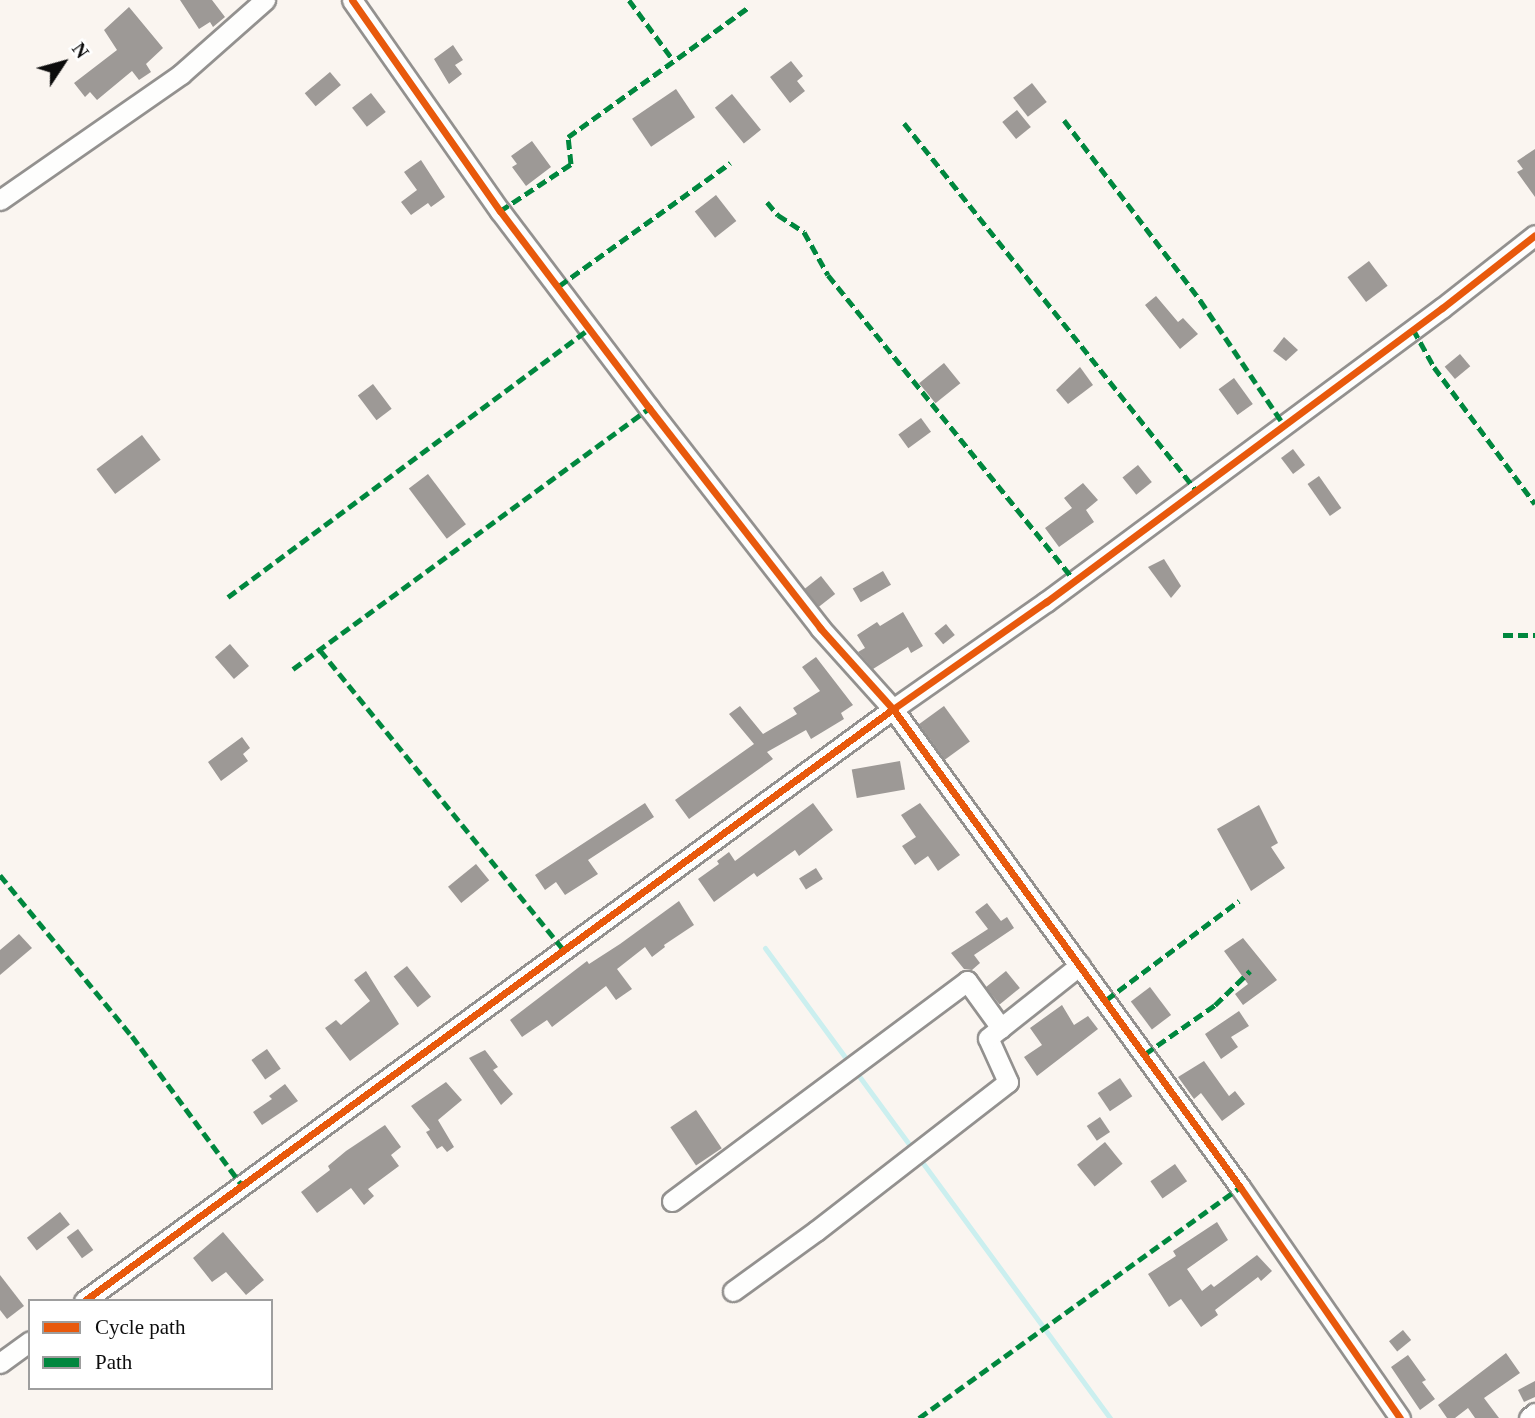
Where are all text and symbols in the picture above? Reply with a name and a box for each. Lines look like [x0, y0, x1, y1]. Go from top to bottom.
north arrow [28, 28, 98, 98]
text: N [68, 39, 93, 62]
legend [28, 1299, 273, 1390]
text: Cycle path [95, 1315, 185, 1339]
text: Path [95, 1350, 132, 1374]

